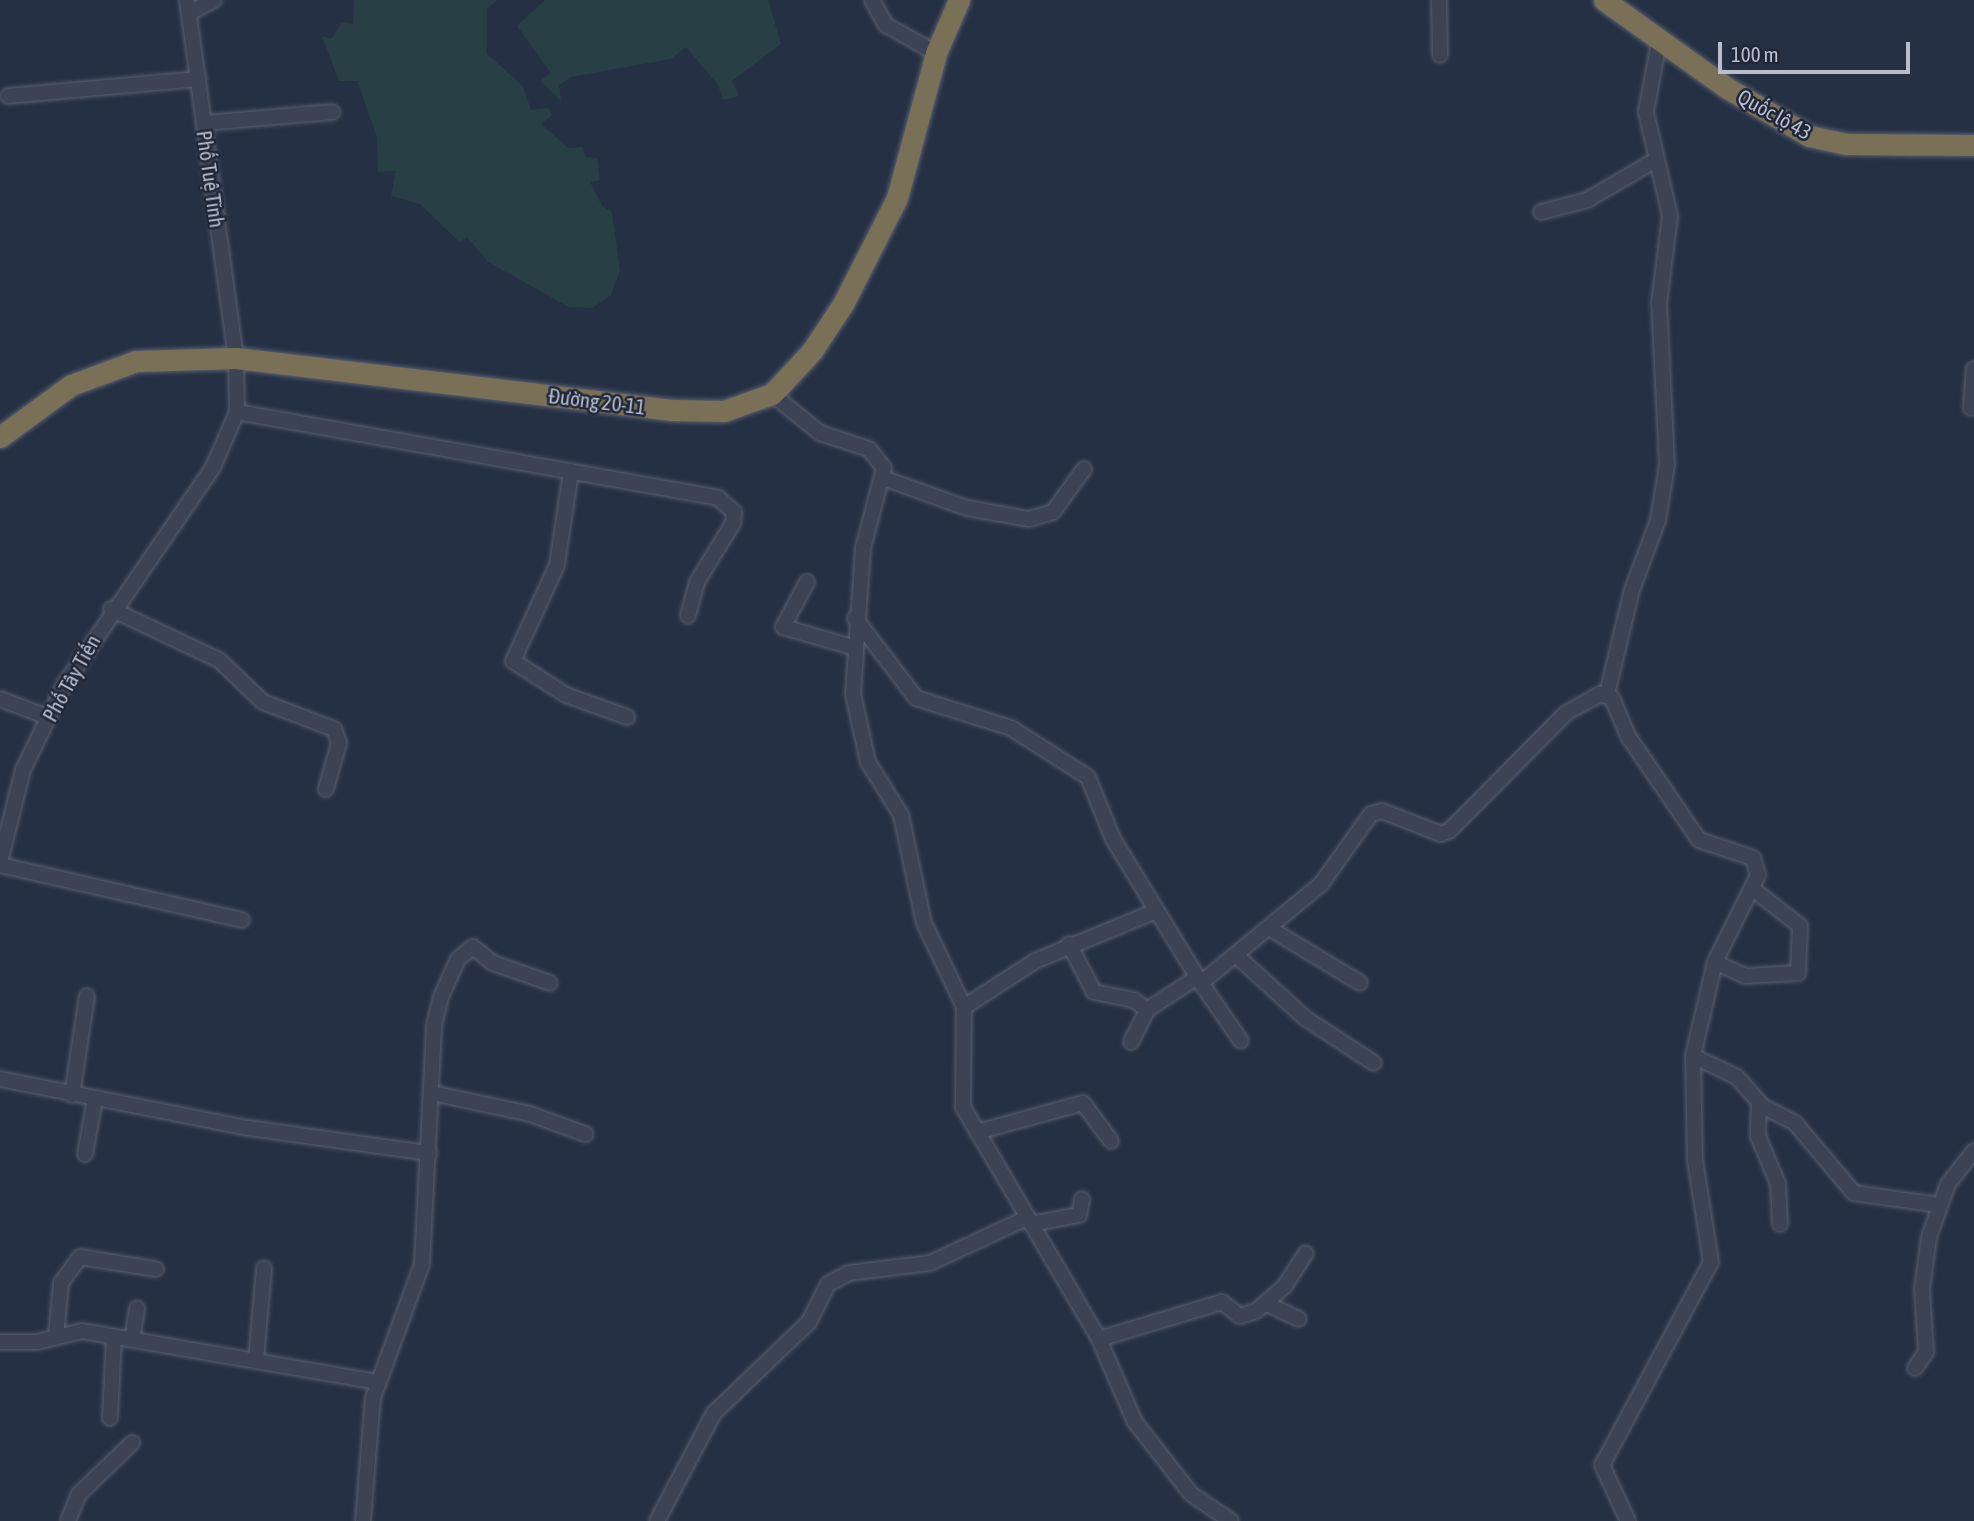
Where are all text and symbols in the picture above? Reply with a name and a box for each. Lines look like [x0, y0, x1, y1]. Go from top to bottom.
scale bar [1722, 28, 1914, 72]
text: 100 m [1731, 42, 1779, 66]
street label: Quốc lộ 43 [1734, 83, 1816, 145]
street label: Phố Tuệ Tĩnh [192, 129, 230, 229]
street label: Đường 20-11 [547, 383, 647, 419]
street label: Phố Tây Tiến [37, 630, 105, 726]

